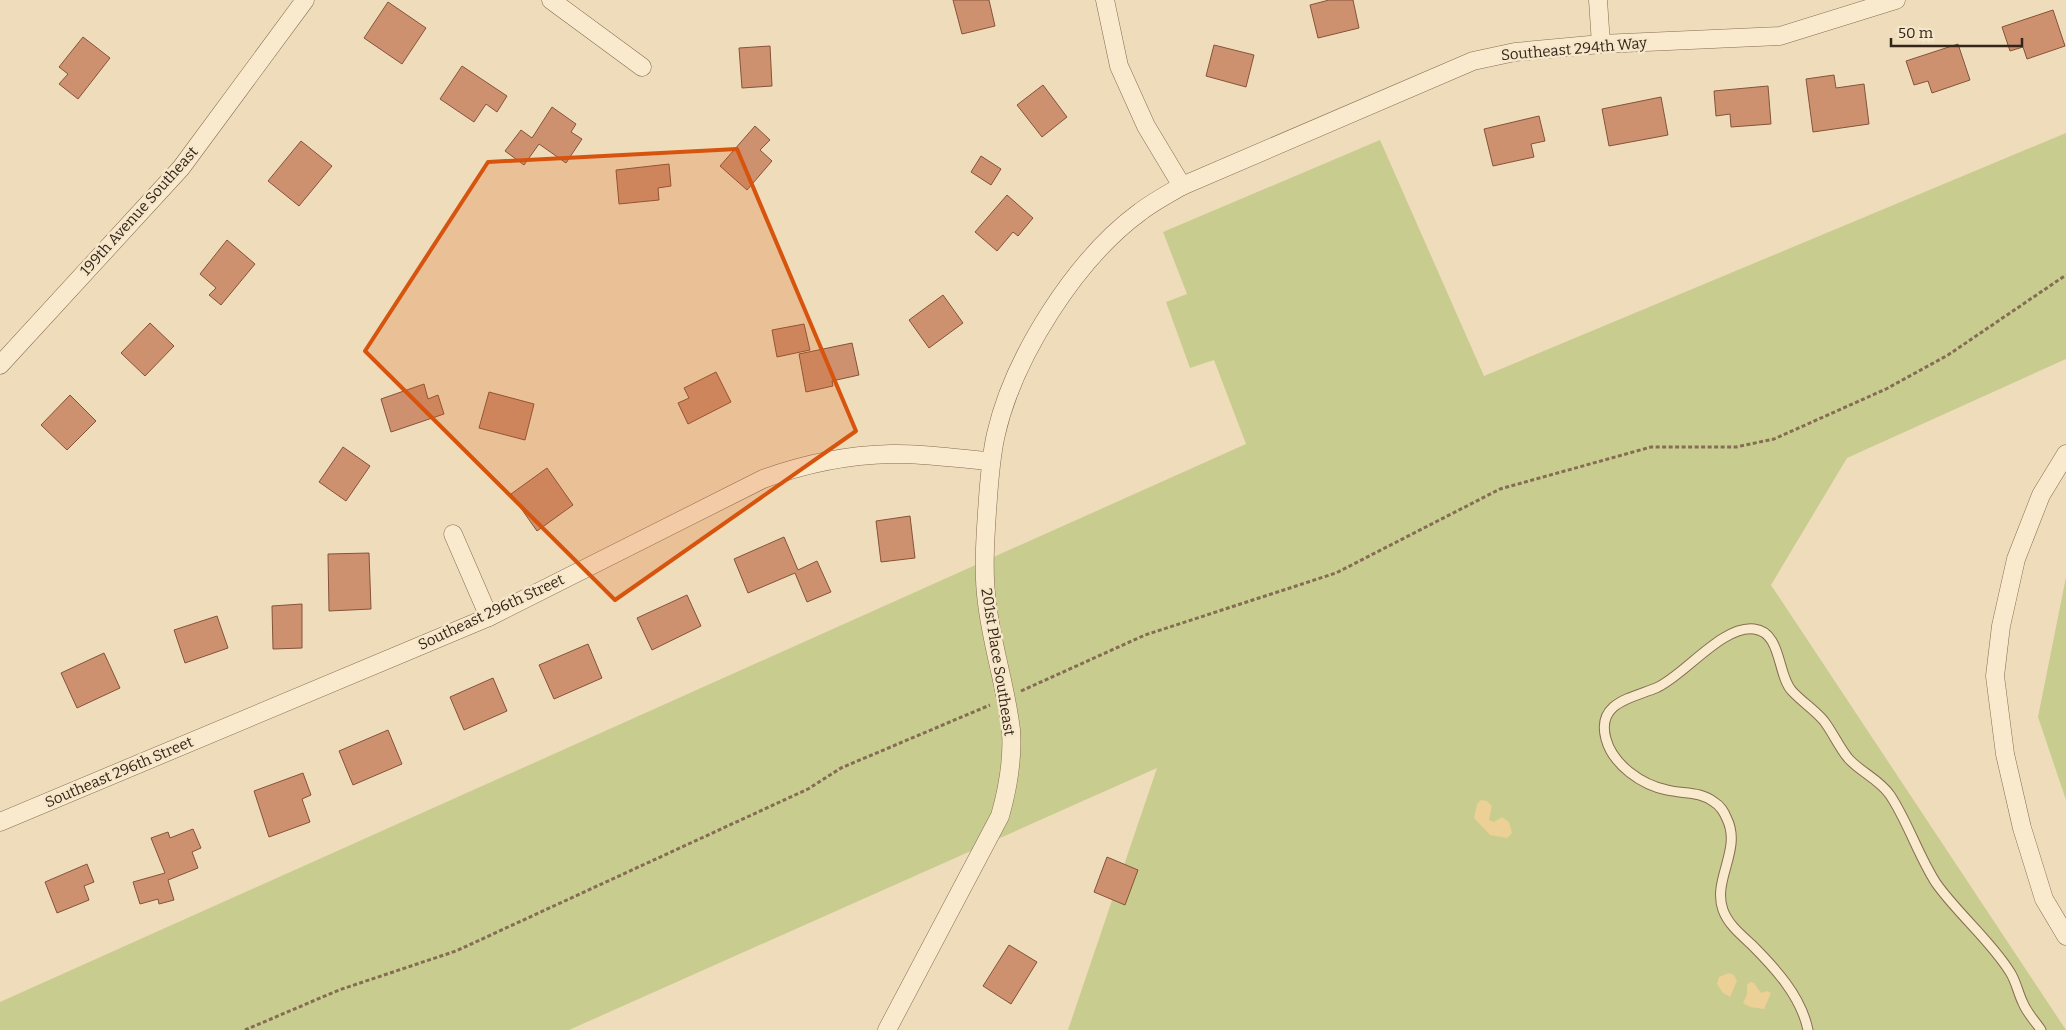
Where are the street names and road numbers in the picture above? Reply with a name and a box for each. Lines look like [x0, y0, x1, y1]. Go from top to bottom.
street label: Southeast 294th Way [1500, 34, 1648, 64]
street label: 199th Avenue Southeast [76, 142, 202, 279]
street label: Southeast 296th Street [415, 570, 567, 654]
street label: 201st Place Southeast [977, 587, 1019, 738]
street label: Southeast 296th Street [42, 732, 196, 811]

